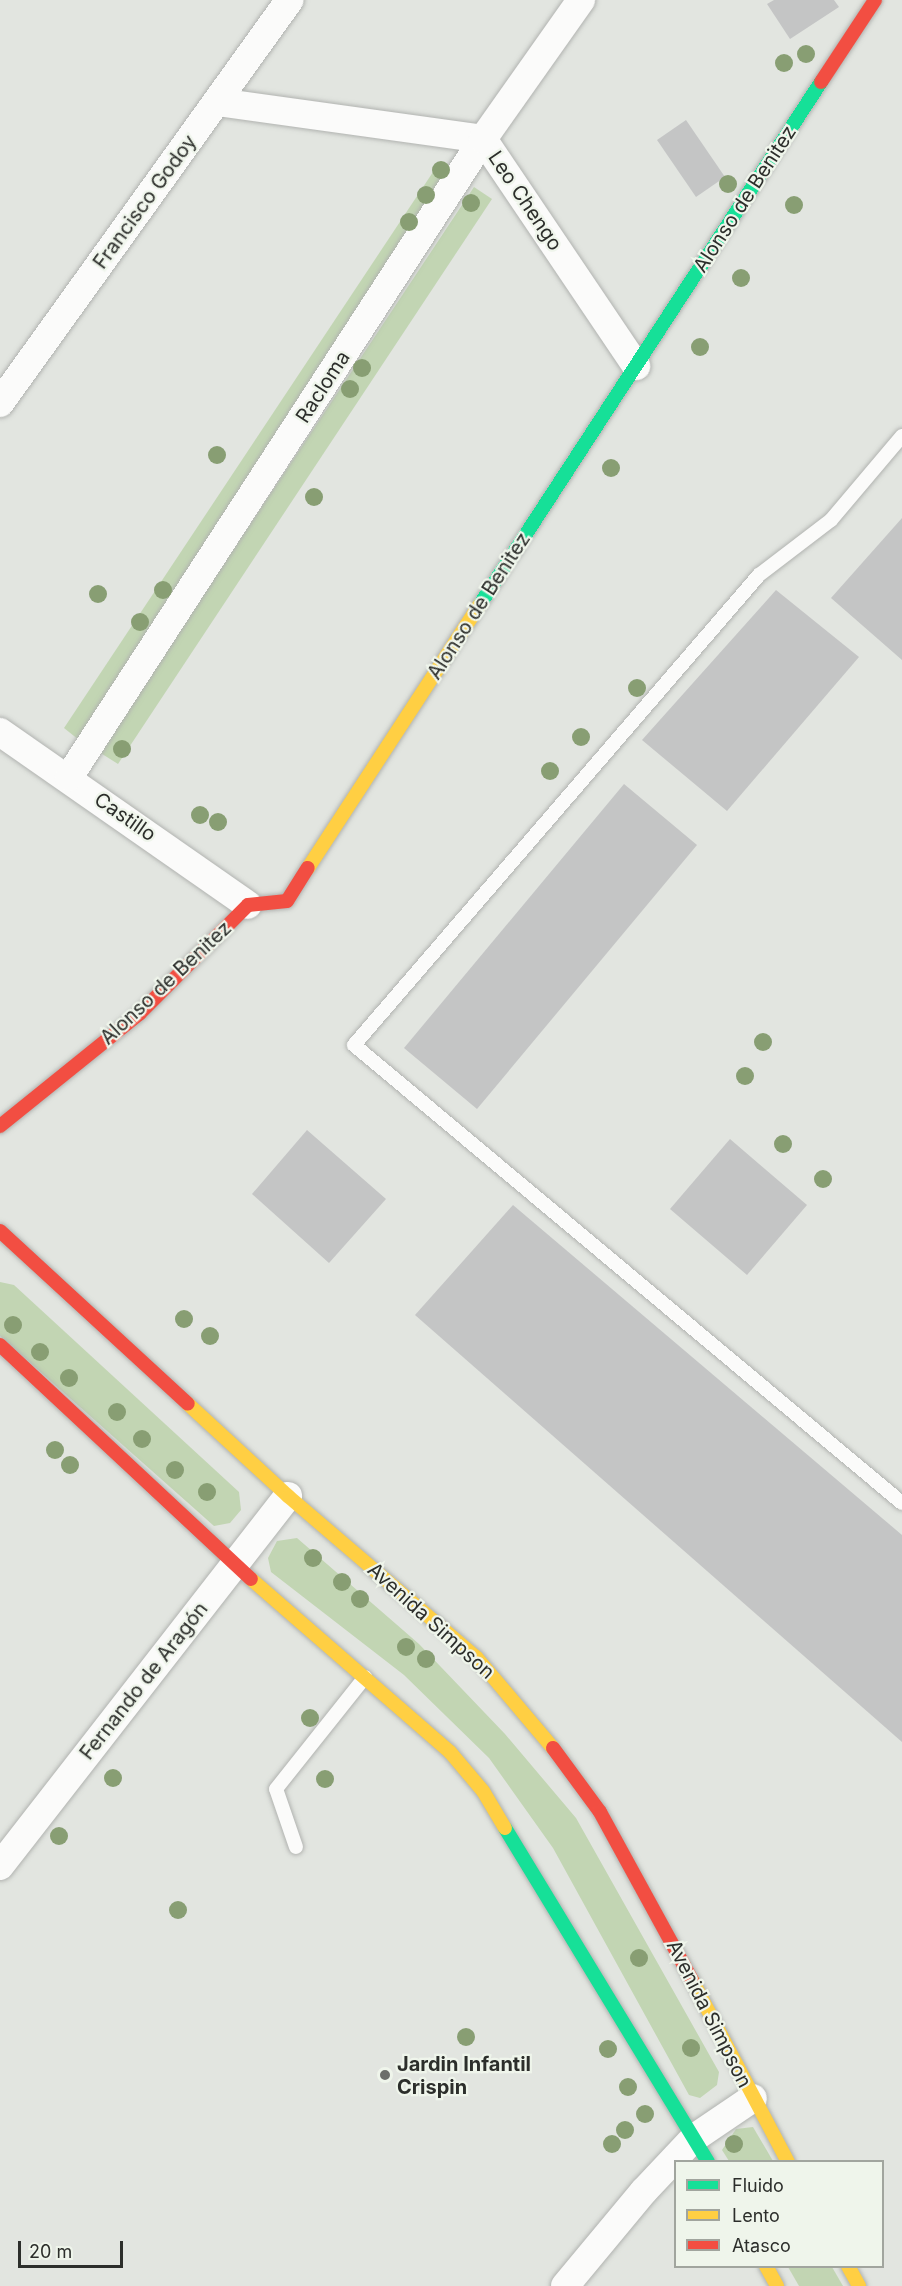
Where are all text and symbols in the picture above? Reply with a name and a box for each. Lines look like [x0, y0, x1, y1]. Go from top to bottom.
street label: Alonso de Benitez [689, 121, 801, 277]
street label: Francisco Godoy [88, 130, 202, 274]
street label: Leo Chengo [483, 147, 567, 255]
street label: Racloma [291, 346, 355, 428]
street label: Alonso de Benitez [423, 528, 535, 684]
street label: Castillo [90, 787, 160, 847]
street label: Alonso de Benitez [96, 916, 236, 1050]
street label: Avenida Simpson [363, 1558, 499, 1684]
street label: Fernando de Aragón [75, 1597, 213, 1765]
street label: Avenida Simpson [661, 1936, 757, 2092]
place label: Jardin Infantil Crispin [397, 2052, 531, 2099]
marker: Jardin Infantil Crispin [378, 2068, 392, 2082]
legend [674, 2160, 884, 2268]
text: Fluido [732, 2175, 784, 2196]
text: Lento [732, 2205, 780, 2226]
scale bar [21, 2229, 126, 2267]
text: Atasco [732, 2235, 791, 2256]
text: 20 m [29, 2241, 72, 2262]

